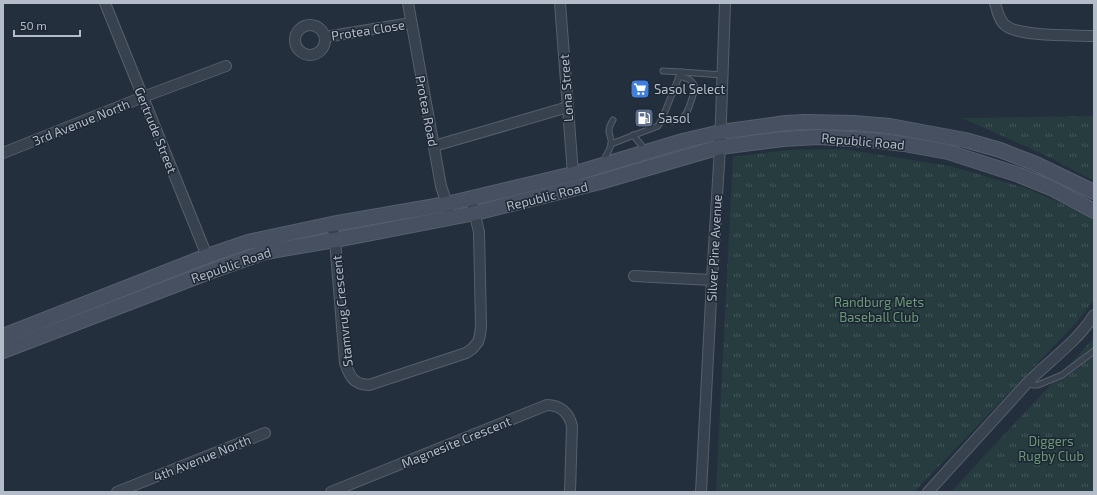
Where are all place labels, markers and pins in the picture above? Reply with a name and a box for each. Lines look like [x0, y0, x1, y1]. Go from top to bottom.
supermarket icon: Sasol Select [629, 78, 651, 100]
place label: Sasol Select [654, 81, 725, 97]
fuel station icon: Sasol [633, 107, 655, 129]
place label: Sasol [658, 110, 690, 126]

